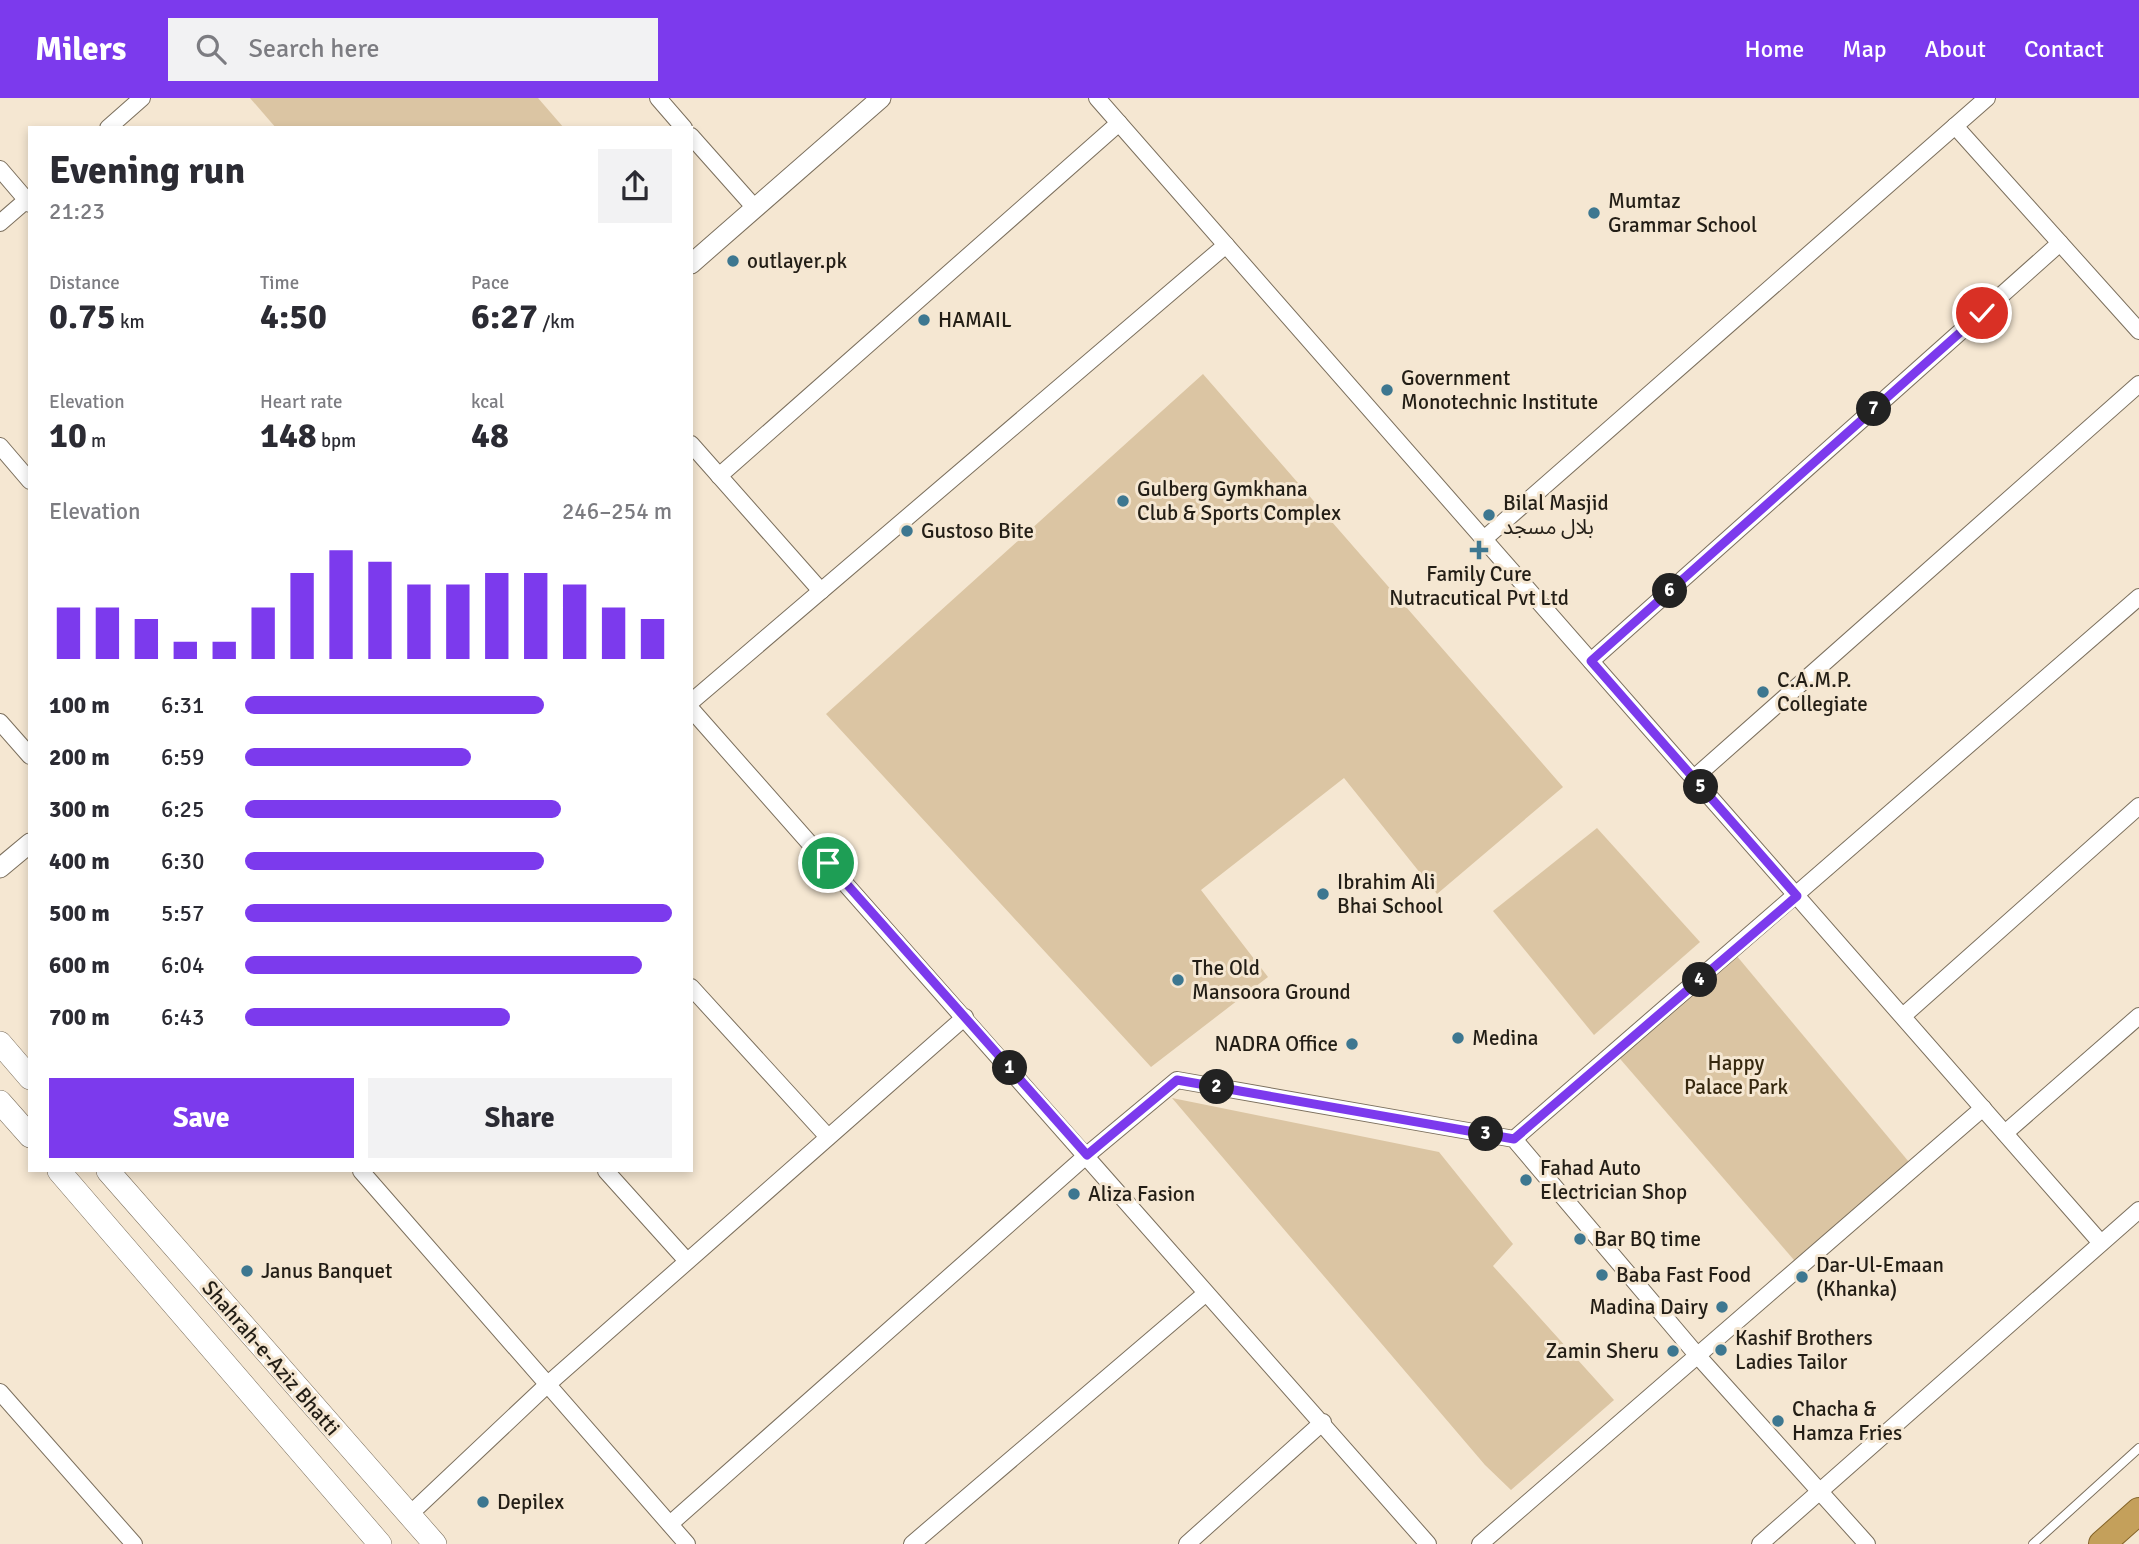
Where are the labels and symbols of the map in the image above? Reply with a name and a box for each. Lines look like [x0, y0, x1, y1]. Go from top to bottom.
place label: Mumtaz Grammar School [1608, 188, 1757, 238]
marker: Mumtaz Grammar School [1586, 205, 1602, 221]
place label: outlayer.pk [747, 248, 847, 274]
marker: outlayer.pk [725, 253, 741, 269]
pin [1952, 283, 2012, 343]
place label: HAMAIL [938, 307, 1012, 333]
marker: HAMAIL [916, 312, 932, 328]
place label: Government Monotechnic Institute [1401, 365, 1598, 415]
marker: Government Monotechnic Institute [1379, 382, 1395, 398]
pin: 7 [1856, 392, 1892, 426]
place label: Gulberg Gymkhana Club & Sports Complex [1137, 476, 1341, 526]
place label: Bilal Masjid بلال مسجد [1503, 490, 1609, 540]
marker: Gulberg Gymkhana Club & Sports Complex [1115, 493, 1131, 509]
marker: Bilal Masjid بلال مسجد [1481, 507, 1497, 523]
place label: Gustoso Bite [921, 518, 1034, 544]
marker: Gustoso Bite [899, 523, 915, 539]
marker: Family Cure Nutracutical Pvt Ltd [1471, 542, 1487, 558]
place label: Family Cure Nutracutical Pvt Ltd [1389, 561, 1569, 611]
pin: 6 [1652, 574, 1688, 608]
place label: C.A.M.P. Collegiate [1777, 667, 1868, 717]
marker: C.A.M.P. Collegiate [1755, 684, 1771, 700]
pin: 5 [1684, 770, 1718, 804]
pin [798, 833, 858, 893]
place label: Ibrahim Ali Bhai School [1337, 869, 1443, 919]
marker: Ibrahim Ali Bhai School [1315, 886, 1331, 902]
place label: The Old Mansoora Ground [1192, 955, 1351, 1005]
pin: 4 [1682, 962, 1718, 998]
marker: The Old Mansoora Ground [1170, 972, 1186, 988]
place label: Medina [1472, 1025, 1538, 1051]
marker: Medina [1450, 1030, 1466, 1046]
place label: NADRA Office [1214, 1031, 1338, 1057]
marker: NADRA Office [1344, 1036, 1360, 1052]
park label: Happy Palace Park [1684, 1050, 1789, 1100]
pin: 1 [992, 1051, 1028, 1086]
pin: 2 [1200, 1070, 1234, 1104]
pin: 3 [1468, 1116, 1504, 1152]
place label: Fahad Auto Electrician Shop [1540, 1155, 1687, 1205]
marker: Fahad Auto Electrician Shop [1518, 1172, 1534, 1188]
place label: Aliza Fasion [1088, 1181, 1195, 1207]
marker: Aliza Fasion [1066, 1186, 1082, 1202]
place label: Bar BQ time [1594, 1226, 1701, 1252]
marker: Bar BQ time [1572, 1231, 1588, 1247]
place label: Dar-Ul-Emaan (Khanka) [1816, 1252, 1944, 1302]
place label: Janus Banquet [261, 1258, 392, 1284]
place label: Baba Fast Food [1616, 1262, 1751, 1288]
marker: Janus Banquet [239, 1263, 255, 1279]
marker: Baba Fast Food [1594, 1267, 1610, 1283]
marker: Dar-Ul-Emaan (Khanka) [1794, 1269, 1810, 1285]
street label: Shahrah-e-Aziz Bhatti [197, 1275, 345, 1441]
place label: Madina Dairy [1589, 1294, 1708, 1320]
marker: Madina Dairy [1714, 1299, 1730, 1315]
place label: Kashif Brothers Ladies Tailor [1735, 1325, 1873, 1375]
place label: Zamin Sheru [1546, 1338, 1659, 1364]
marker: Kashif Brothers Ladies Tailor [1713, 1342, 1729, 1358]
marker: Zamin Sheru [1665, 1343, 1681, 1359]
place label: Chacha & Hamza Fries [1792, 1396, 1902, 1446]
marker: Chacha & Hamza Fries [1770, 1413, 1786, 1429]
place label: Depilex [497, 1489, 564, 1515]
marker: Depilex [475, 1494, 491, 1510]

